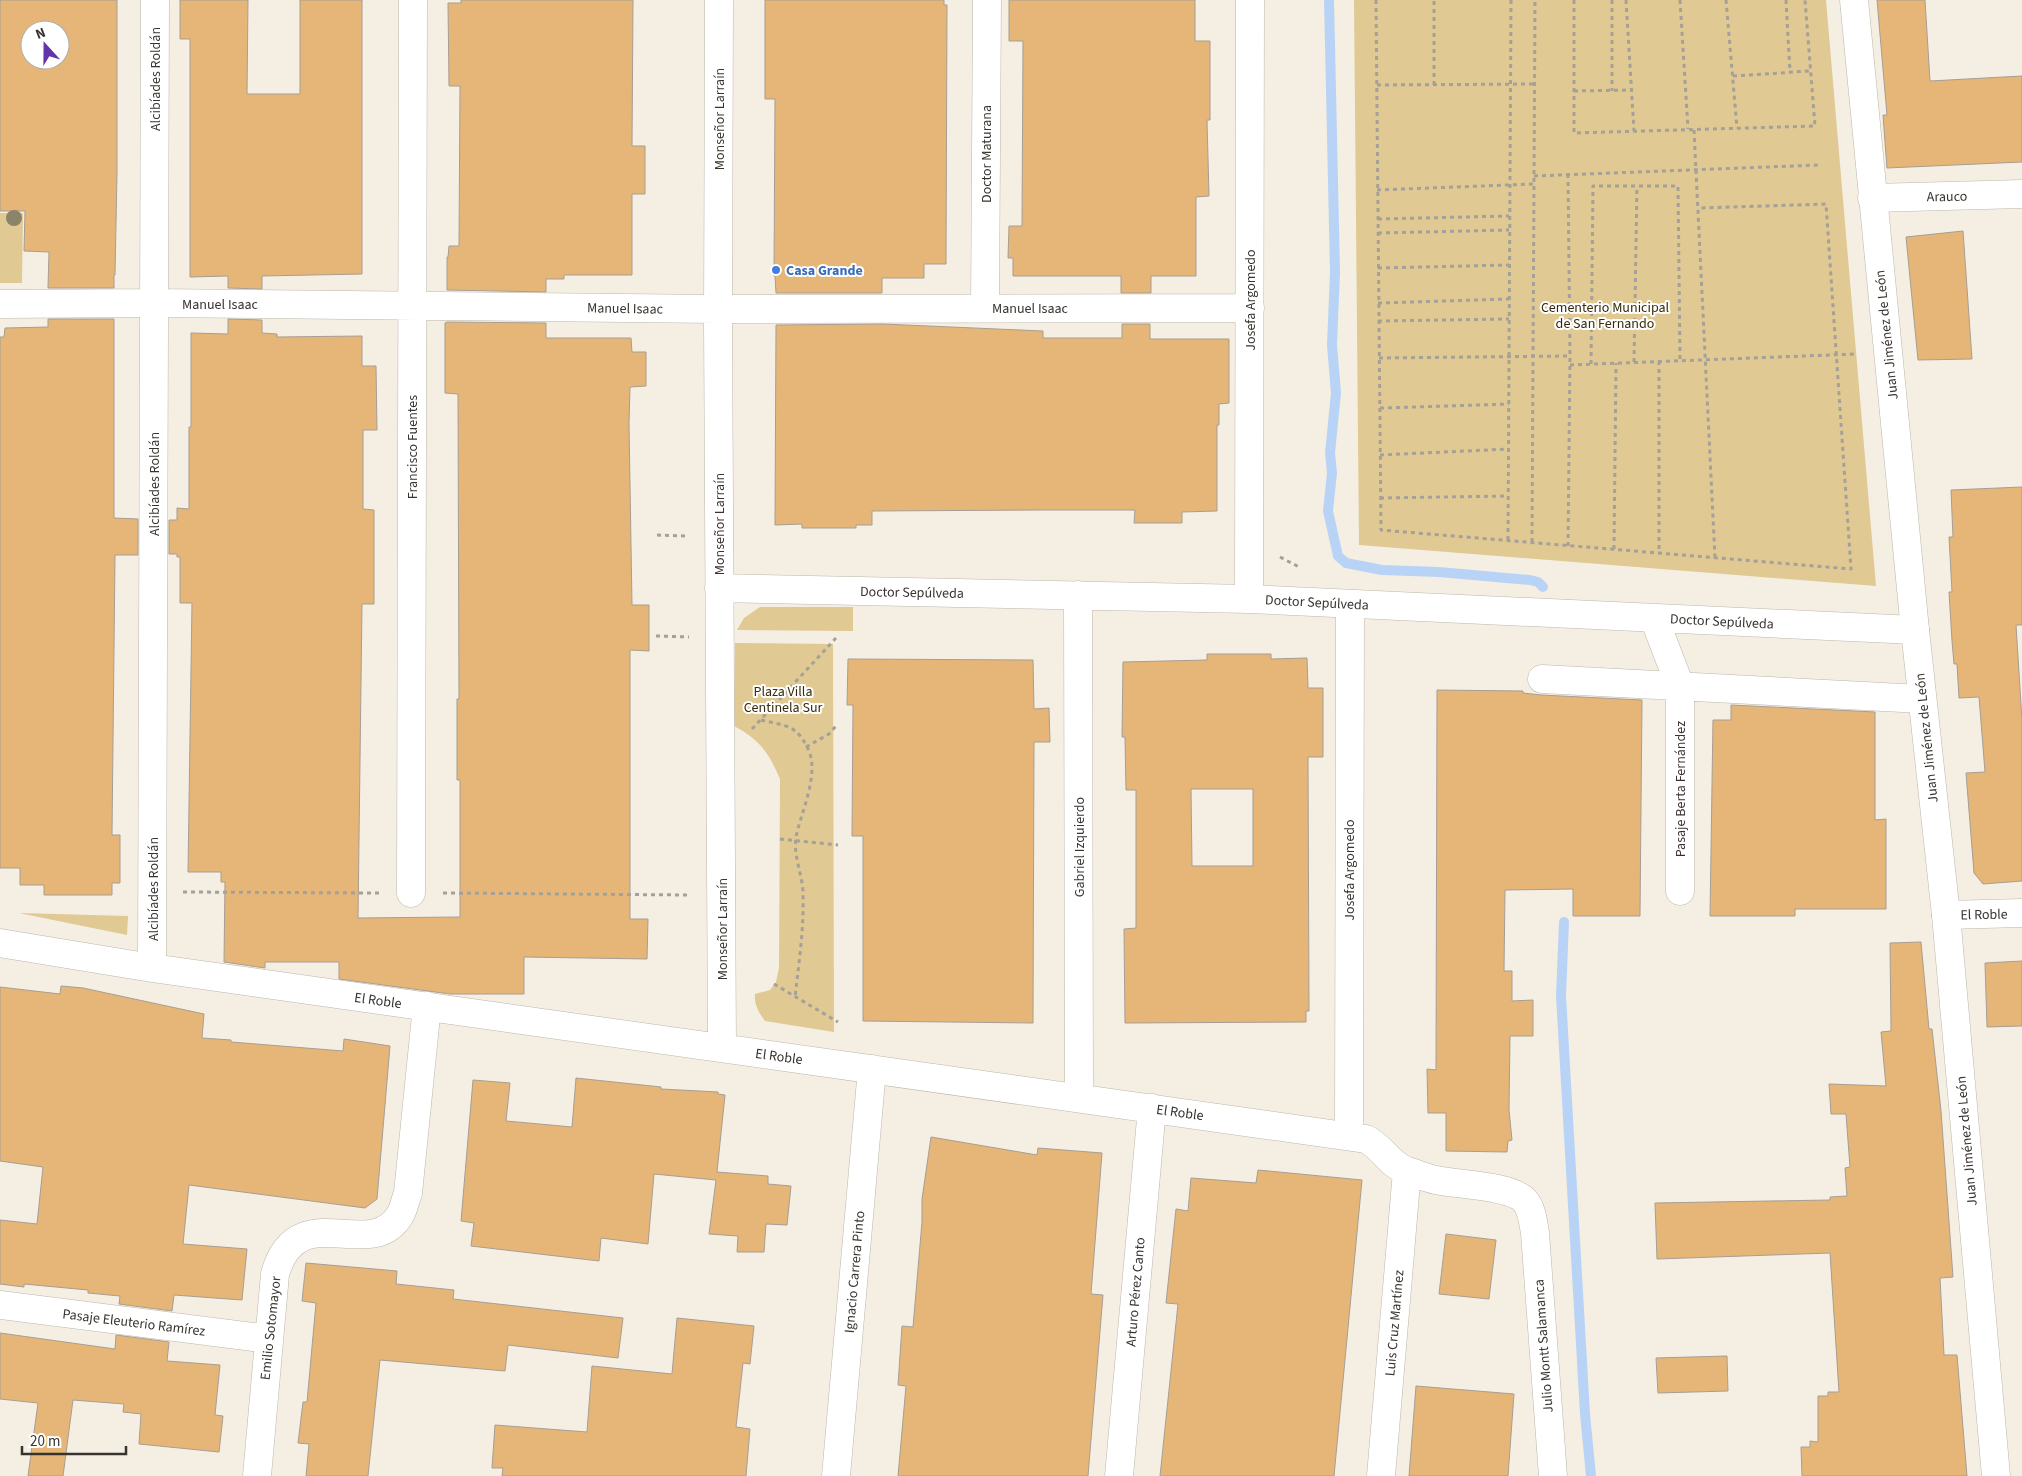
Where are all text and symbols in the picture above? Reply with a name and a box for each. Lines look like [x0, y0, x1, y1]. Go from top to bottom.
north arrow [20, 20, 70, 70]
text: N [33, 23, 49, 45]
street label: Alcibíades Roldán [146, 27, 166, 131]
street label: Monseñor Larraín [710, 68, 730, 170]
street label: Doctor Maturana [977, 105, 997, 203]
street label: Arauco [1927, 187, 1967, 207]
street label: Josefa Argomedo [1241, 249, 1261, 351]
place label: Casa Grande [786, 261, 863, 281]
marker: Casa Grande [770, 264, 782, 276]
street label: Juan Jiménez de León [1870, 269, 1904, 401]
street label: Manuel Isaac [182, 295, 259, 315]
street label: Manuel Isaac [587, 298, 664, 320]
park label: Cementerio Municipal de San Fernando [1541, 298, 1670, 334]
street label: Manuel Isaac [992, 299, 1069, 319]
street label: Francisco Fuentes [403, 395, 423, 499]
street label: Alcibíades Roldán [145, 432, 165, 536]
street label: Monseñor Larraín [710, 473, 730, 575]
street label: Doctor Sepúlveda [860, 582, 964, 604]
street label: Doctor Sepúlveda [1265, 590, 1369, 616]
street label: Doctor Sepúlveda [1670, 609, 1774, 635]
street label: Juan Jiménez de León [1910, 672, 1944, 804]
park label: Plaza Villa Centinela Sur [744, 682, 823, 718]
street label: Pasaje Berta Fernández [1671, 721, 1691, 857]
street label: Gabriel Izquierdo [1070, 797, 1090, 897]
street label: Josefa Argomedo [1340, 819, 1360, 921]
street label: Alcibíades Roldán [144, 837, 164, 941]
street label: Monseñor Larraín [713, 878, 733, 980]
street label: El Roble [1960, 905, 2008, 925]
street label: El Roble [353, 988, 403, 1014]
street label: El Roble [754, 1044, 804, 1070]
street label: Juan Jiménez de León [1951, 1075, 1983, 1207]
street label: El Roble [1155, 1100, 1205, 1126]
street label: Ignacio Carrera Pinto [840, 1210, 870, 1334]
street label: Arturo Pérez Canto [1121, 1237, 1151, 1348]
street label: Luis Cruz Martínez [1380, 1269, 1410, 1377]
street label: Emilio Sotomayor [256, 1275, 286, 1381]
street label: Julio Montt Salamanca [1529, 1278, 1559, 1413]
street label: Pasaje Eleuterio Ramírez [61, 1304, 207, 1342]
scale bar [22, 1424, 126, 1456]
text: 20 m [30, 1431, 60, 1452]

